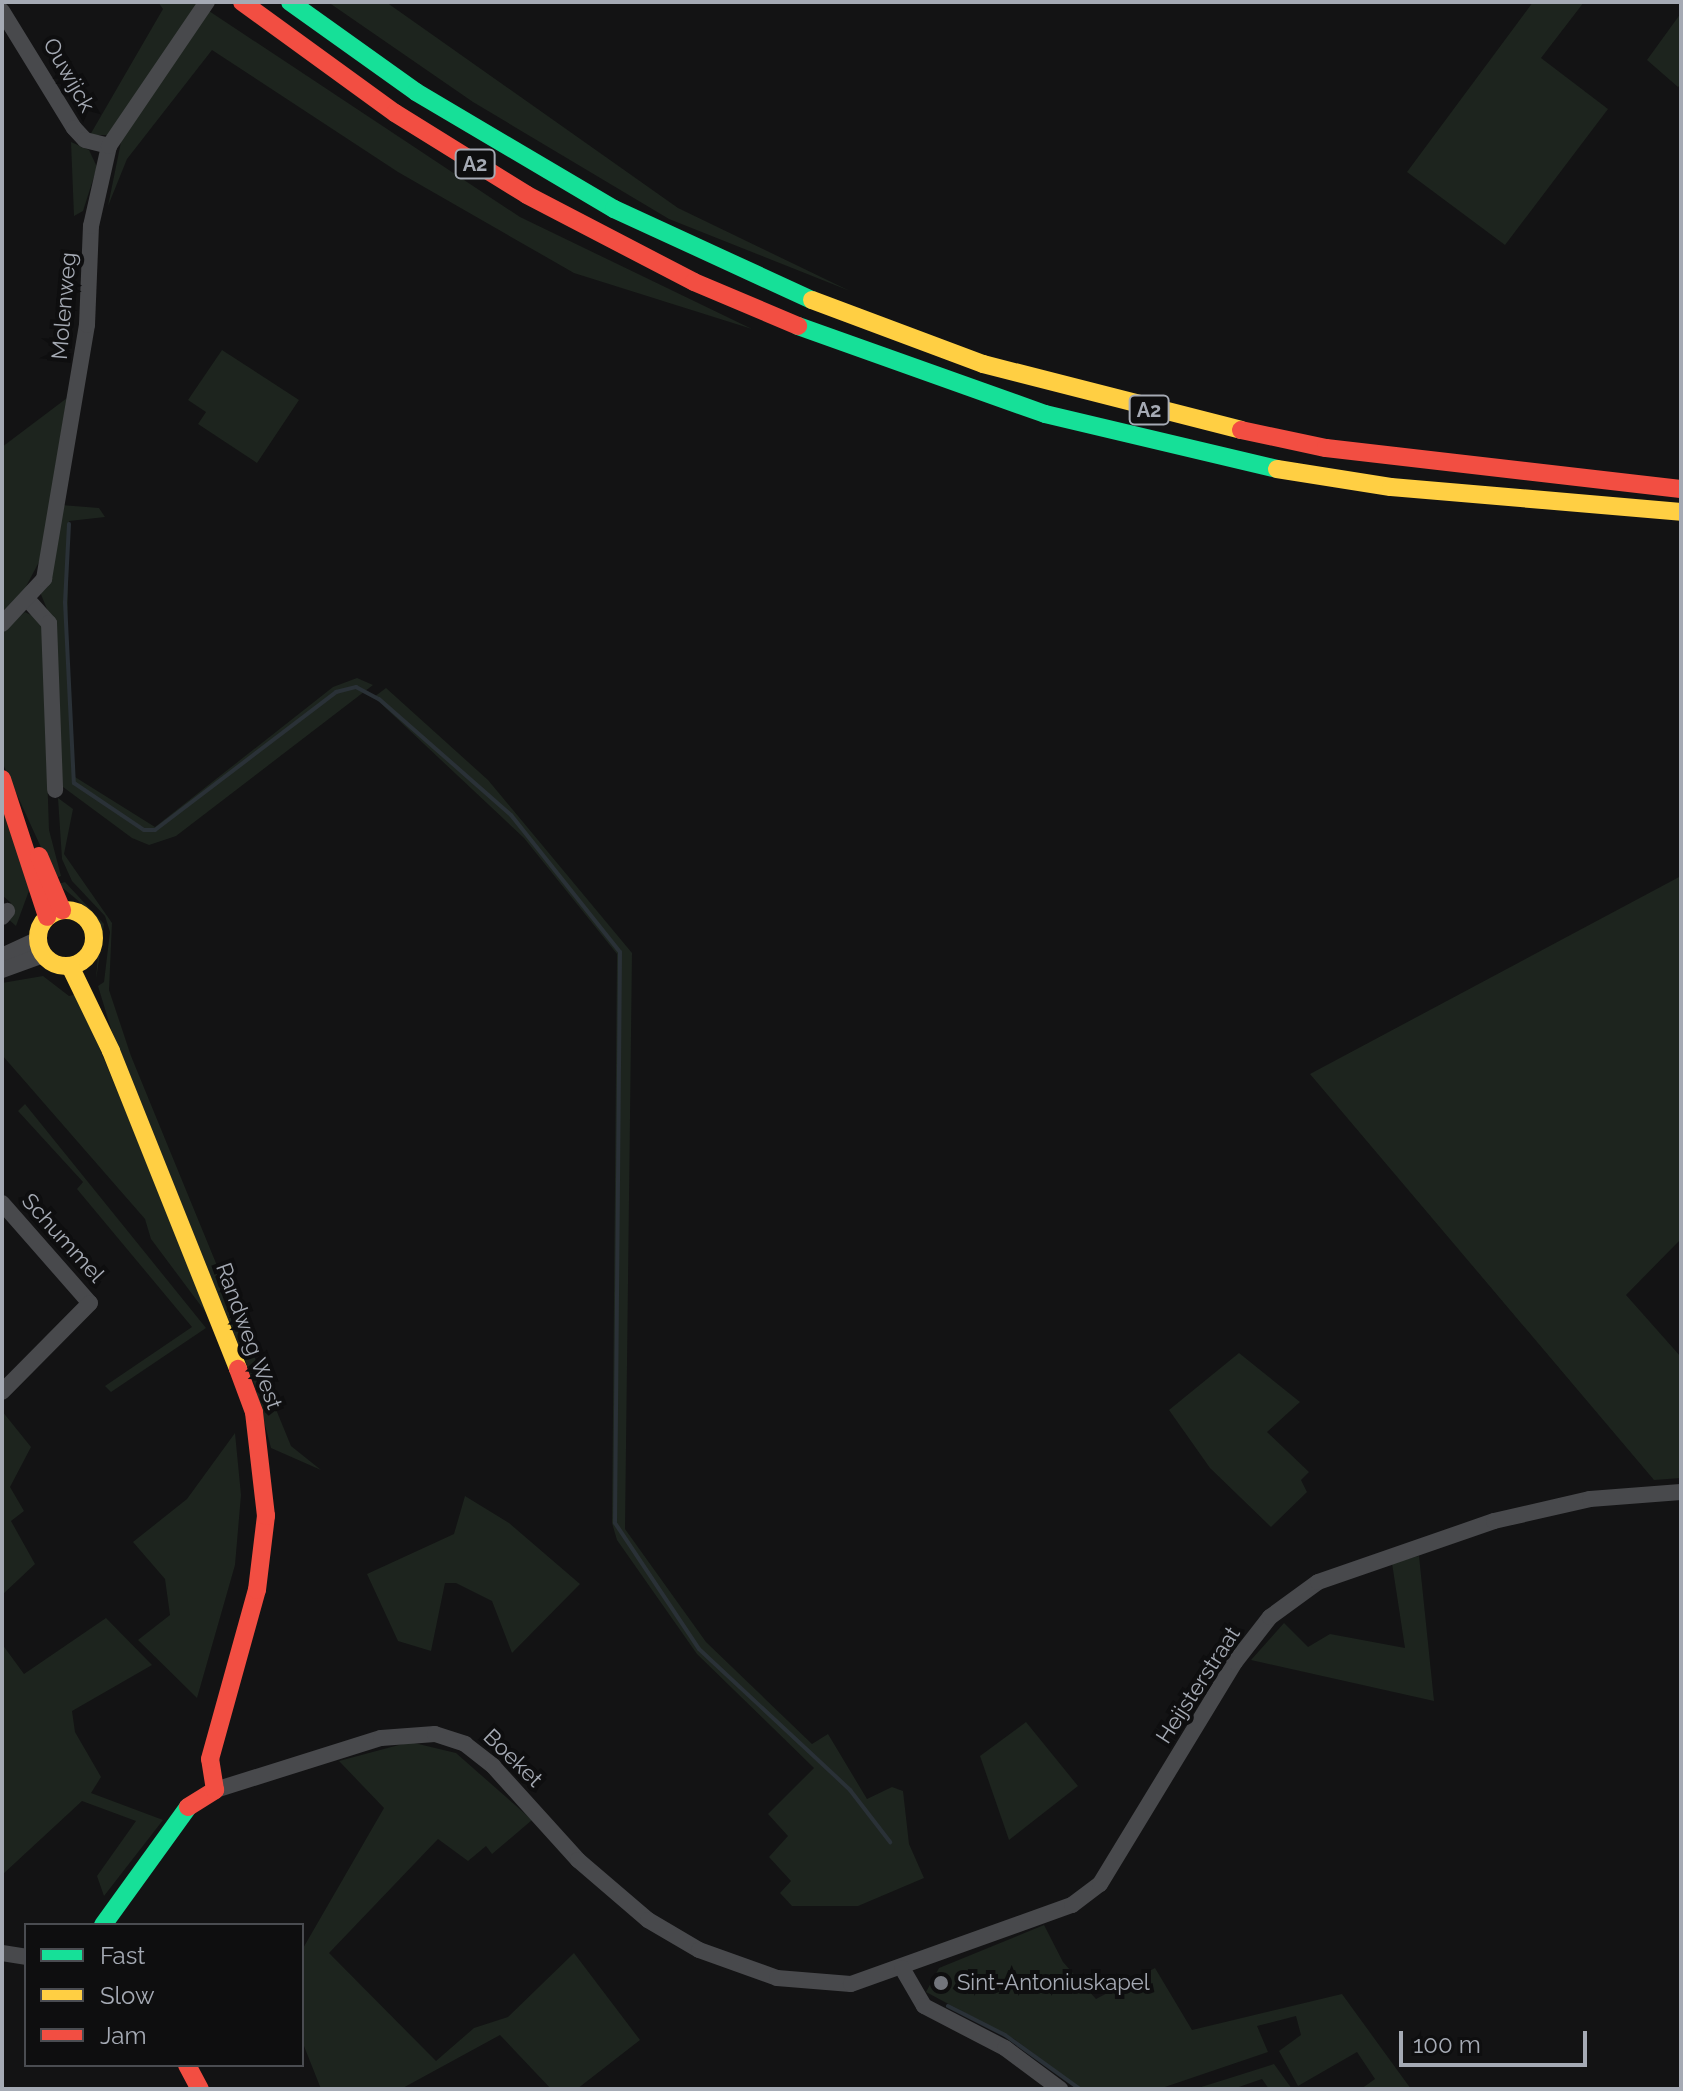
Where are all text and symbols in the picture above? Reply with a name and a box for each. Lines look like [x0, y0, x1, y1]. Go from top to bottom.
street label: Ouwijck [37, 33, 101, 117]
road number: A2 [453, 148, 497, 180]
street label: Molenweg [46, 251, 82, 361]
road number: A2 [1127, 394, 1171, 426]
street label: Schummel [16, 1188, 110, 1288]
street label: Randweg West [210, 1259, 288, 1413]
street label: Heijsterstraat [1150, 1622, 1246, 1748]
street label: Boeket [478, 1724, 548, 1792]
legend [24, 1923, 304, 2067]
text: Fast [100, 1941, 145, 1970]
place label: Sint-Antoniuskapel [957, 1970, 1150, 1996]
marker: Sint-Antoniuskapel [932, 1974, 950, 1992]
text: Slow [100, 1981, 154, 2010]
scale bar [1403, 2015, 1591, 2065]
text: Jam [100, 2021, 146, 2050]
text: 100 m [1413, 2030, 1481, 2059]

